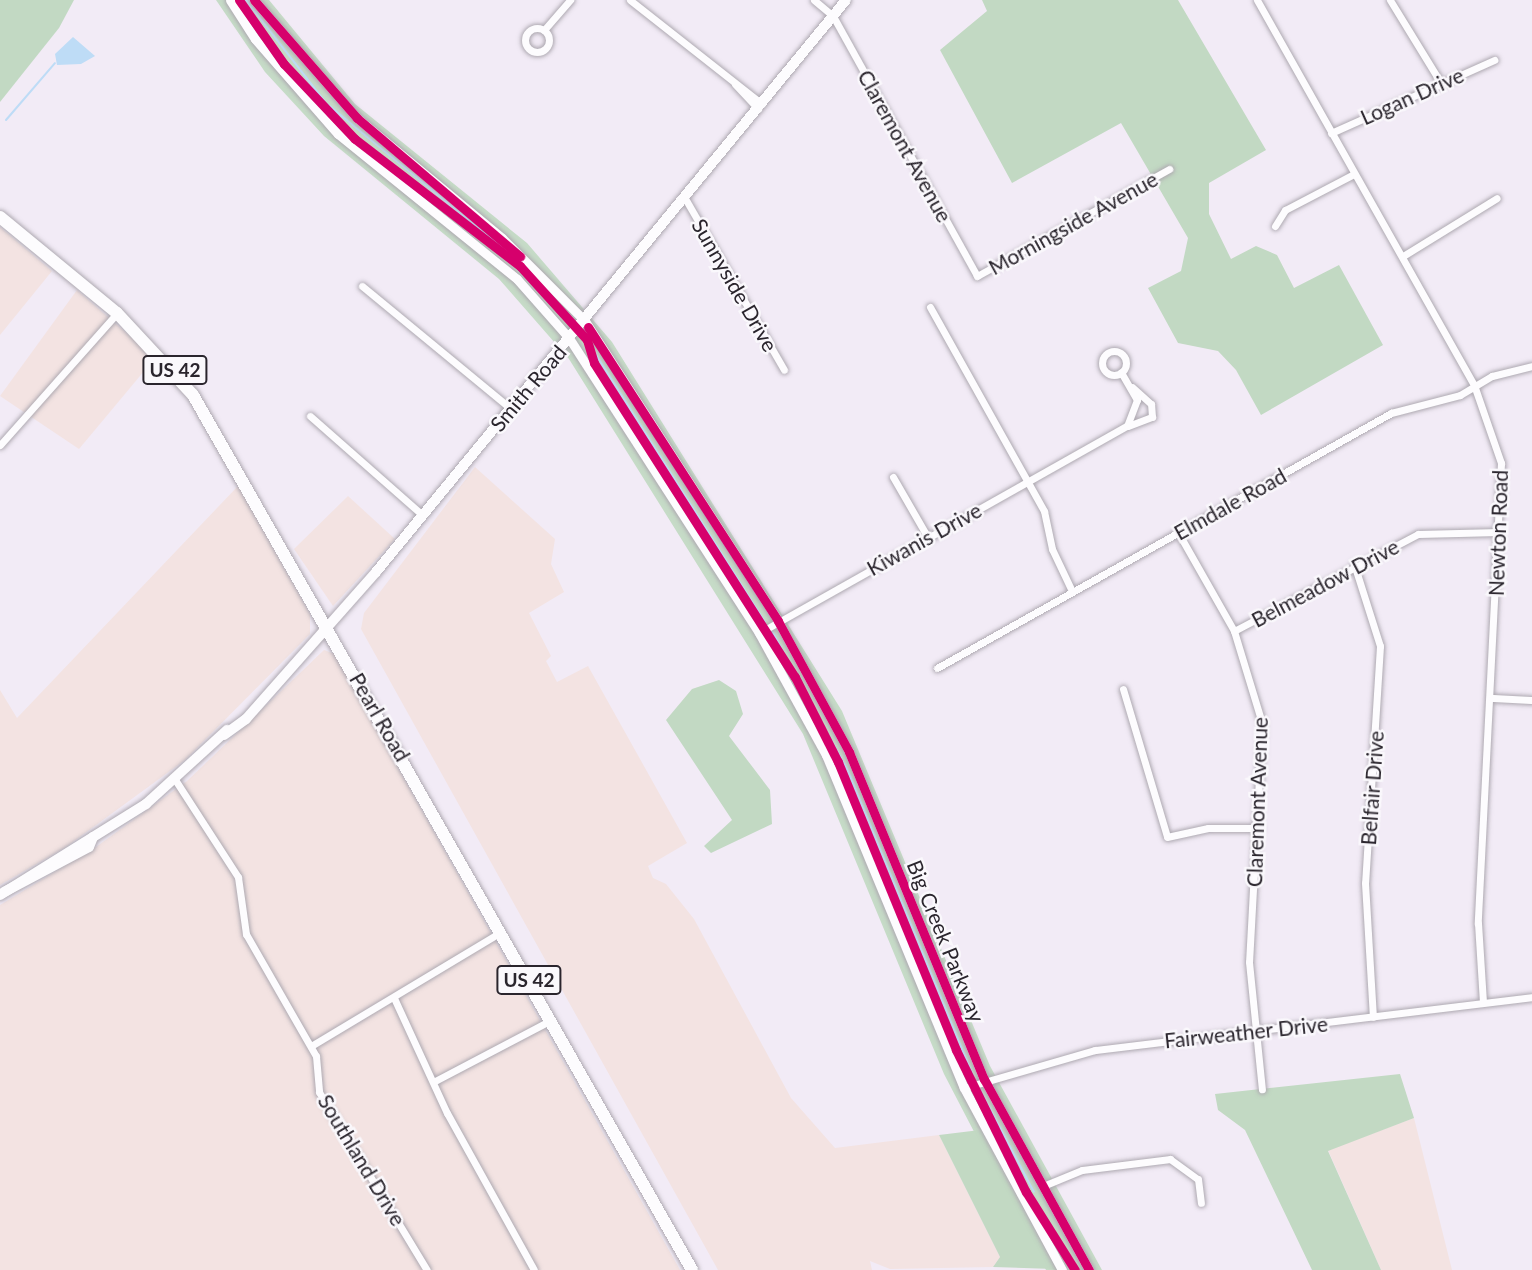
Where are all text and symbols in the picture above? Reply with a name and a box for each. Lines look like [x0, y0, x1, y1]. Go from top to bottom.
street label: Logan Drive [1356, 62, 1468, 130]
street label: Claremont Avenue [853, 65, 957, 227]
street label: Morningside Avenue [984, 166, 1162, 280]
street label: Sunnyside Drive [687, 214, 783, 356]
street label: Smith Road [485, 340, 571, 436]
road number: US 42 [142, 354, 208, 386]
street label: Elmdale Road [1169, 463, 1291, 545]
street label: Newton Road [1483, 469, 1513, 597]
street label: Kiwanis Drive [862, 497, 986, 581]
street label: Belmeadow Drive [1247, 533, 1403, 633]
street label: Pearl Road [345, 668, 415, 766]
street label: Claremont Avenue [1241, 716, 1273, 888]
street label: Belfair Drive [1355, 730, 1389, 846]
street label: Big Creek Parkway [902, 856, 990, 1026]
road number: US 42 [496, 964, 562, 996]
street label: Fairweather Drive [1163, 1011, 1329, 1053]
street label: Southland Drive [313, 1090, 411, 1230]

